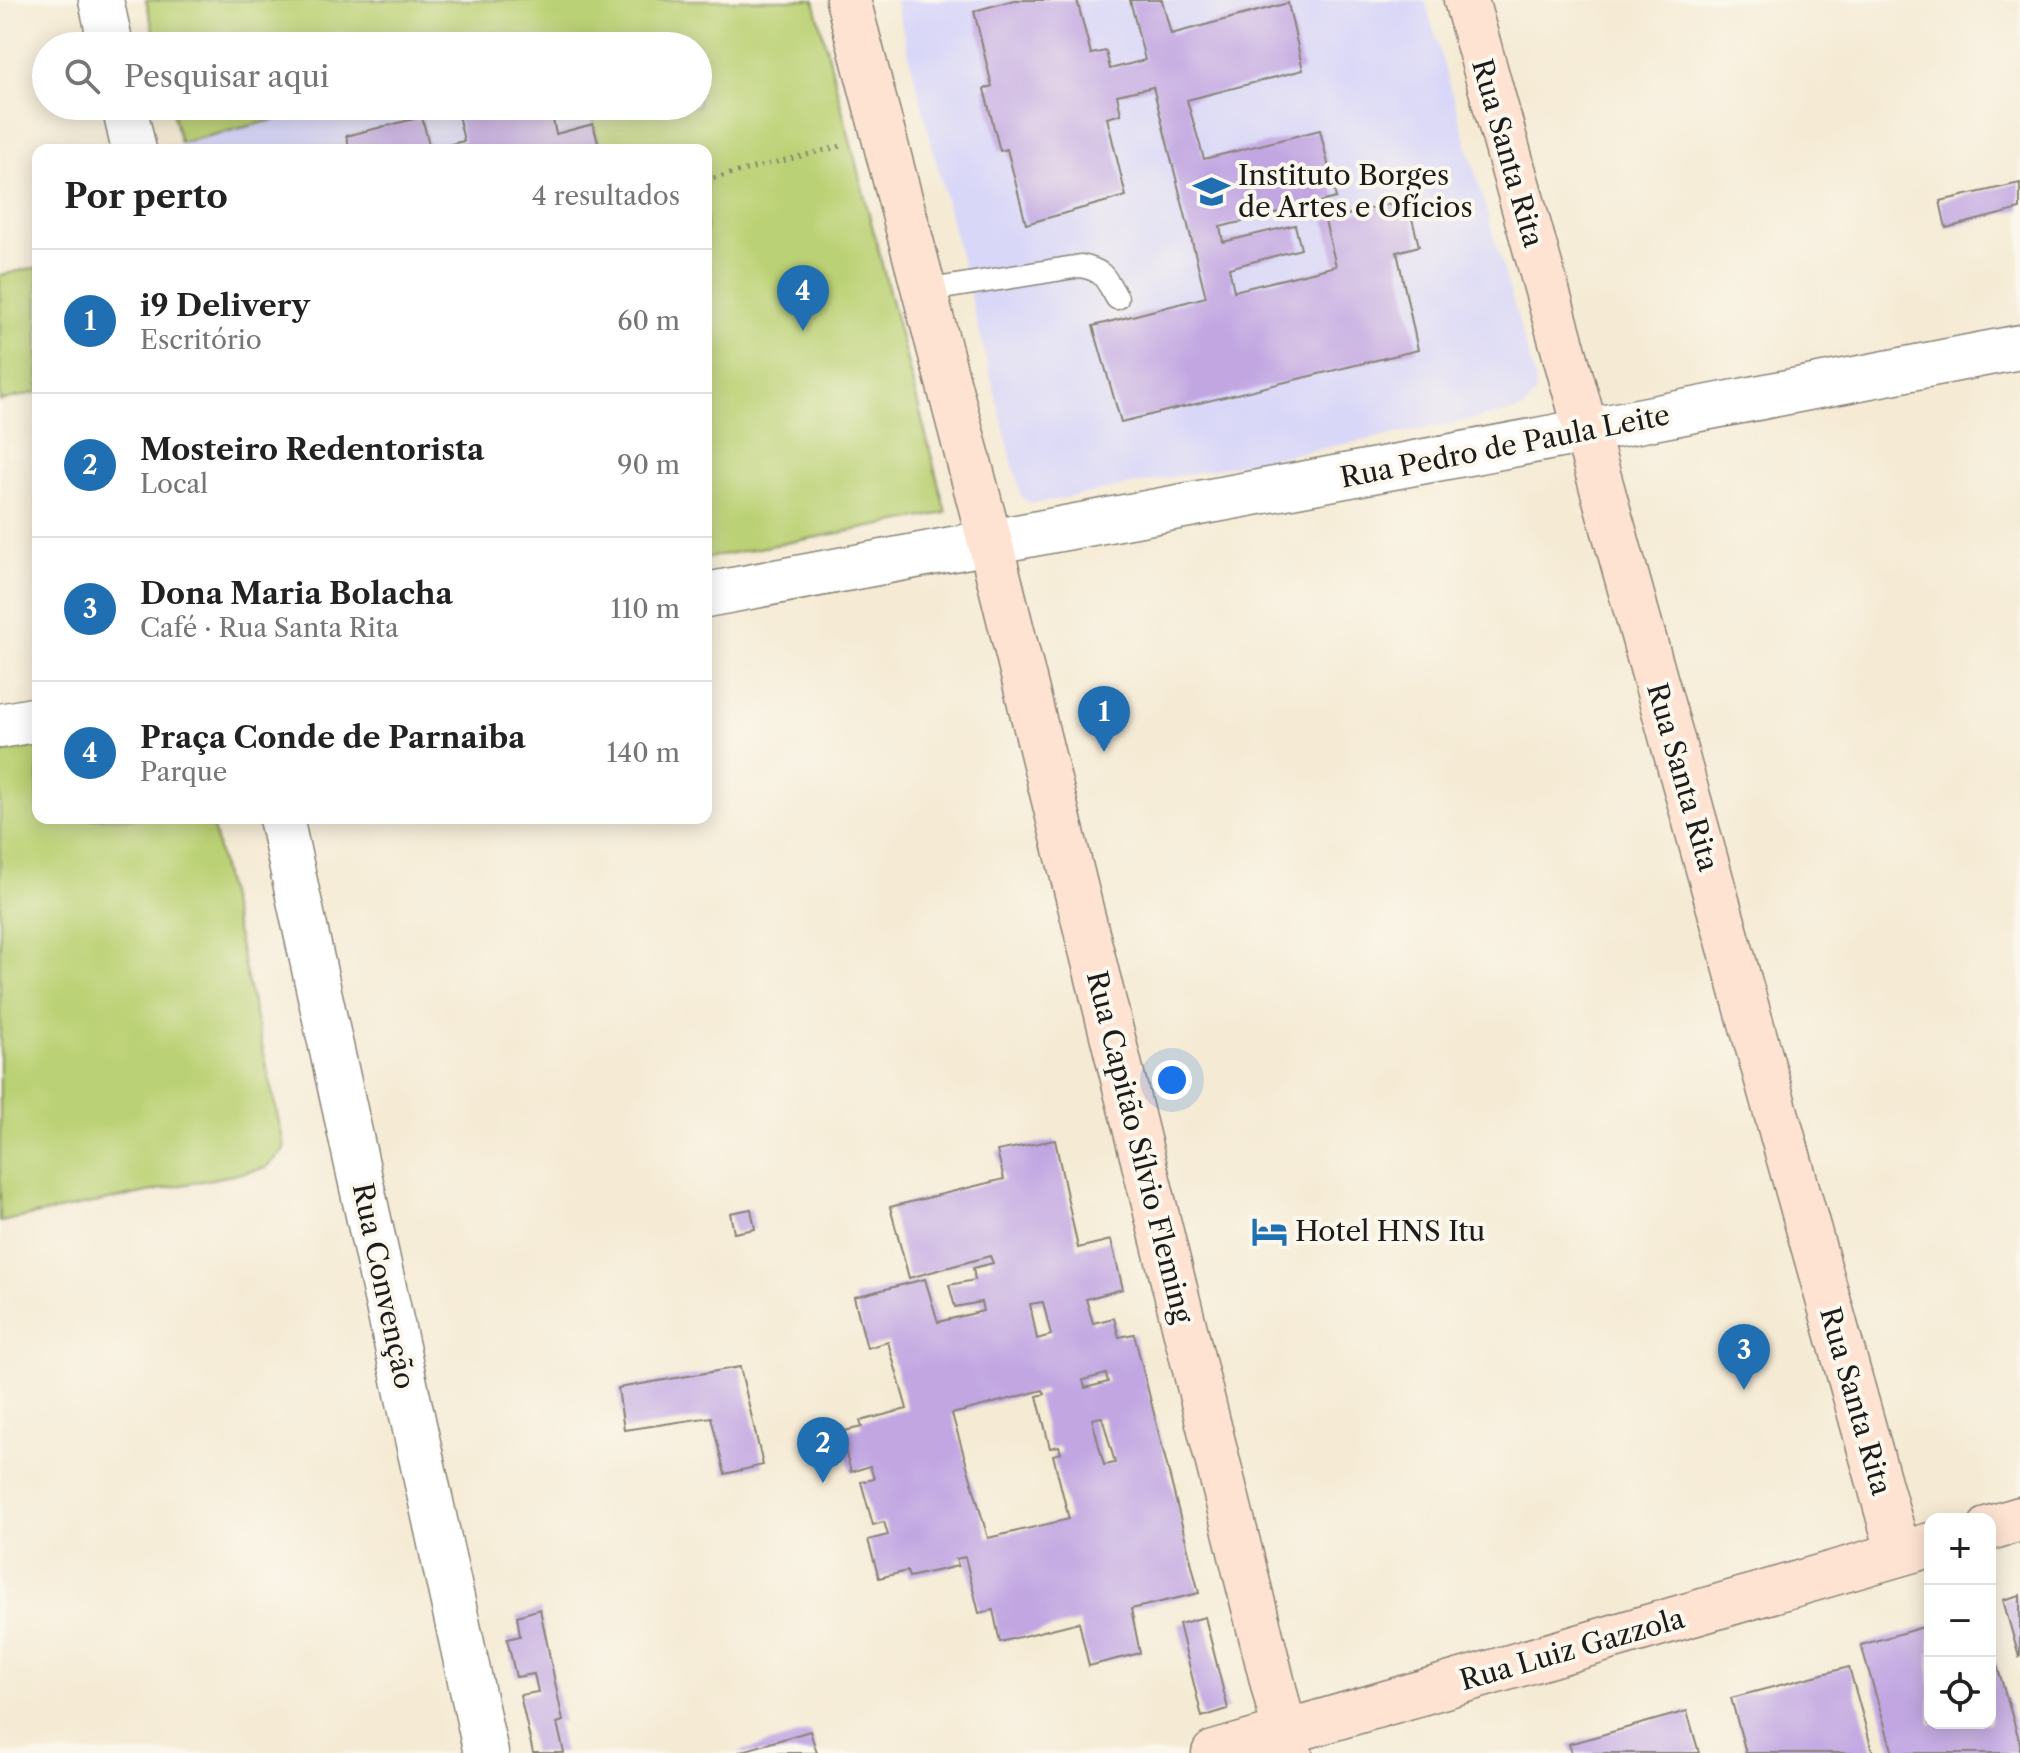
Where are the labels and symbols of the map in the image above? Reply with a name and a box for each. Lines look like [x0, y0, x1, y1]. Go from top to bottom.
street label: Rua Santa Rita [1465, 55, 1551, 251]
place label: Instituto Borges de Artes e Ofícios [1238, 158, 1473, 224]
school or university icon: Instituto Borges de Artes e Ofícios [1193, 172, 1231, 210]
pin: 4 [777, 265, 829, 331]
street label: Rua Pedro de Paula Leite [1337, 397, 1673, 495]
street label: Rua Santa Rita [1640, 679, 1726, 875]
pin: 1 [1078, 686, 1130, 752]
street label: Rua Capitão Sílvio Fleming [1080, 967, 1200, 1327]
your location [1152, 1060, 1192, 1100]
street label: Rua Convenção [346, 1180, 422, 1392]
hotel icon: Hotel HNS Itu [1250, 1212, 1288, 1250]
place label: Hotel HNS Itu [1295, 1214, 1485, 1248]
street label: Rua Santa Rita [1813, 1303, 1899, 1499]
pin: 3 [1718, 1324, 1770, 1390]
pin: 2 [797, 1417, 849, 1483]
street label: Rua Luiz Gazzola [1456, 1601, 1688, 1697]

